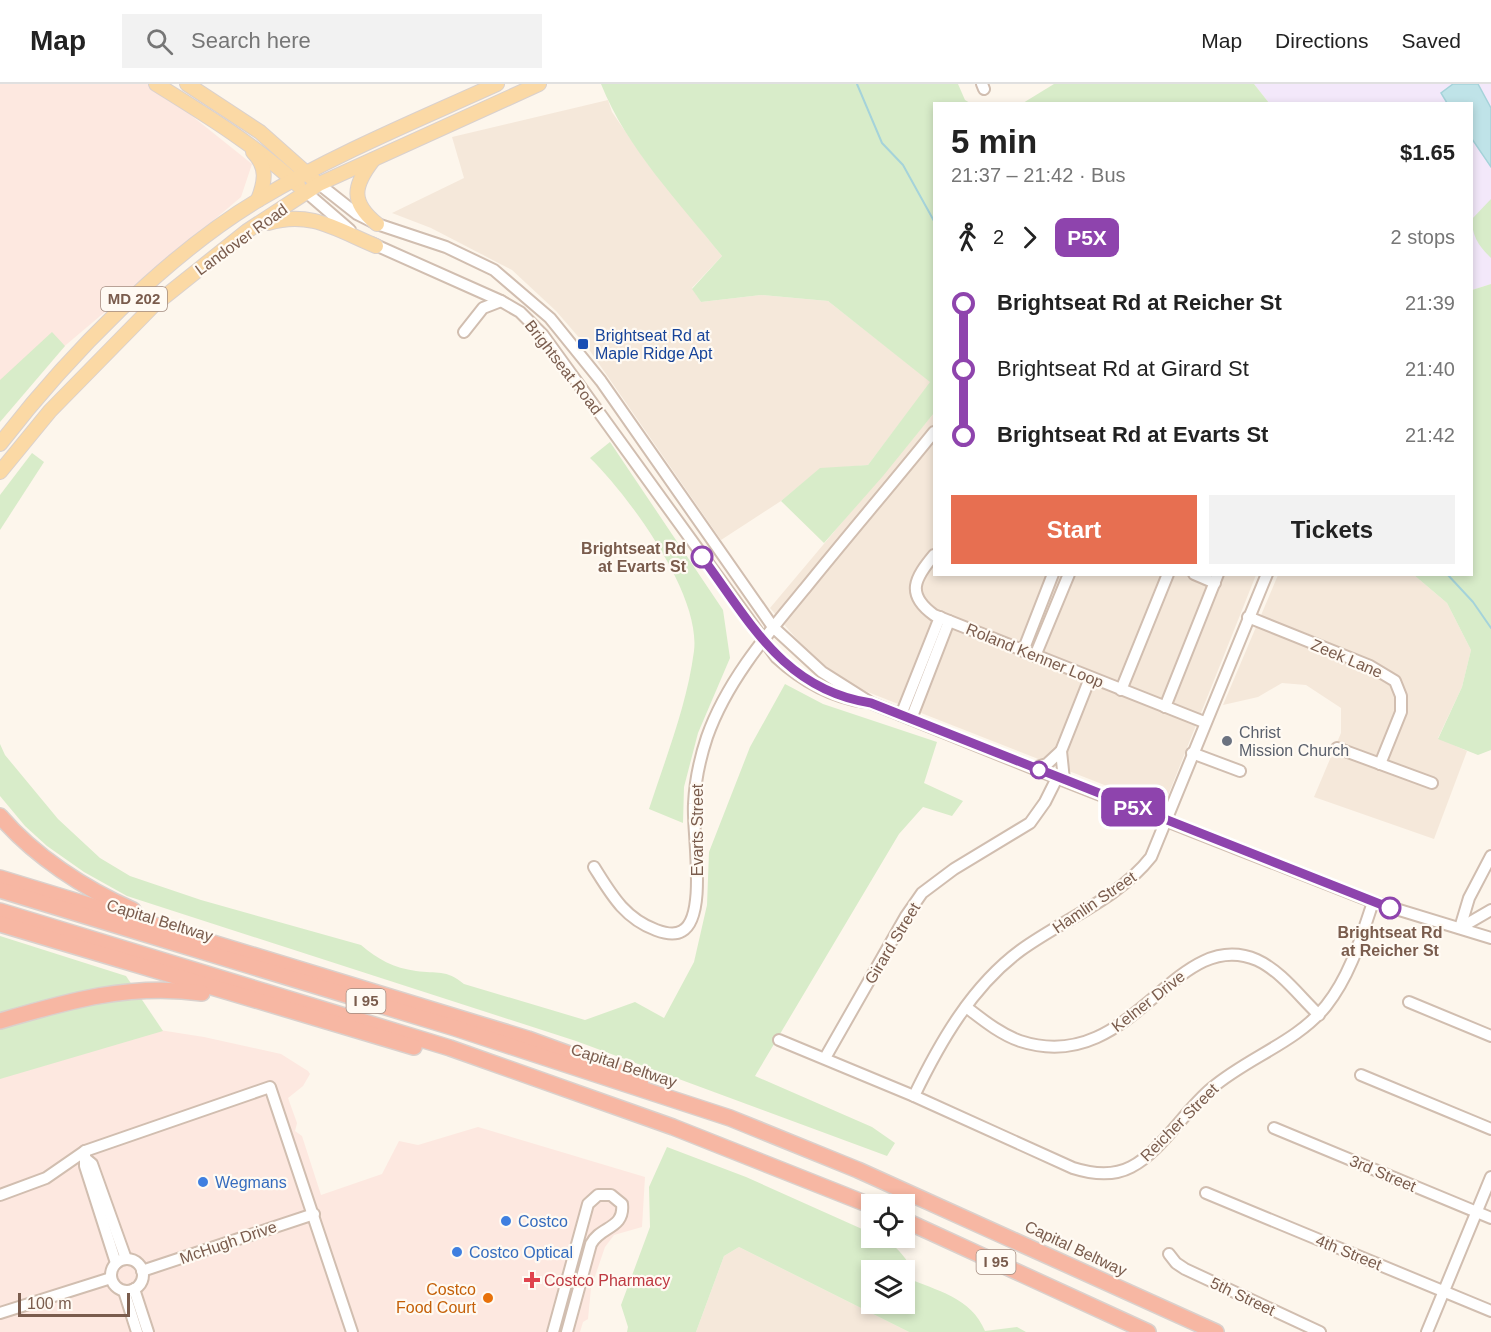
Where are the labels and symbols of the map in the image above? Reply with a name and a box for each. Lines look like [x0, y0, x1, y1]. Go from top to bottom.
street label: Landover Road [192, 200, 291, 278]
road number: MD 202 [101, 287, 167, 311]
street label: Brightseat Road [522, 317, 606, 418]
place label: Brightseat Rd at Maple Ridge Apt [595, 327, 713, 362]
marker: Brightseat Rd at Maple Ridge Apt [576, 337, 590, 351]
place label: Brightseat Rd at Evarts St [581, 540, 687, 575]
marker: Brightseat Rd at Evarts St [691, 546, 713, 568]
street label: Roland Kenner Loop [964, 620, 1106, 691]
street label: Zeek Lane [1309, 636, 1385, 681]
place label: Christ Mission Church [1239, 724, 1349, 759]
marker: Christ Mission Church [1220, 734, 1234, 748]
unlabelled marker [1030, 761, 1048, 779]
street label: Evarts Street [689, 783, 706, 876]
line badge: P5X [1098, 788, 1168, 826]
street label: Hamlin Street [1049, 868, 1140, 937]
street label: Capital Beltway [105, 896, 215, 945]
marker: Brightseat Rd at Reicher St [1379, 897, 1401, 919]
street label: Girard Street [862, 899, 924, 987]
place label: Brightseat Rd at Reicher St [1338, 924, 1442, 959]
street label: Kelner Drive [1108, 968, 1188, 1035]
road number: I 95 [346, 989, 386, 1013]
street label: Capital Beltway [569, 1040, 679, 1091]
street label: Reicher Street [1137, 1080, 1222, 1165]
street label: 3rd Street [1347, 1152, 1419, 1195]
place label: Wegmans [215, 1174, 287, 1191]
marker: Wegmans [196, 1175, 210, 1189]
place label: Costco [518, 1213, 568, 1230]
marker: Costco [499, 1214, 513, 1228]
street label: Capital Beltway [1022, 1217, 1129, 1279]
street label: McHugh Drive [177, 1218, 279, 1267]
street label: 4th Street [1313, 1232, 1385, 1274]
place label: Costco Optical [469, 1244, 573, 1261]
marker: Costco Optical [450, 1245, 464, 1259]
road number: I 95 [976, 1250, 1016, 1274]
place label: Costco Pharmacy [544, 1272, 670, 1289]
marker: Costco Pharmacy [525, 1273, 539, 1287]
street label: 5th Street [1208, 1274, 1278, 1319]
place label: Costco Food Court [396, 1281, 477, 1316]
scale bar [18, 1290, 130, 1318]
marker: Costco Food Court [481, 1291, 495, 1305]

